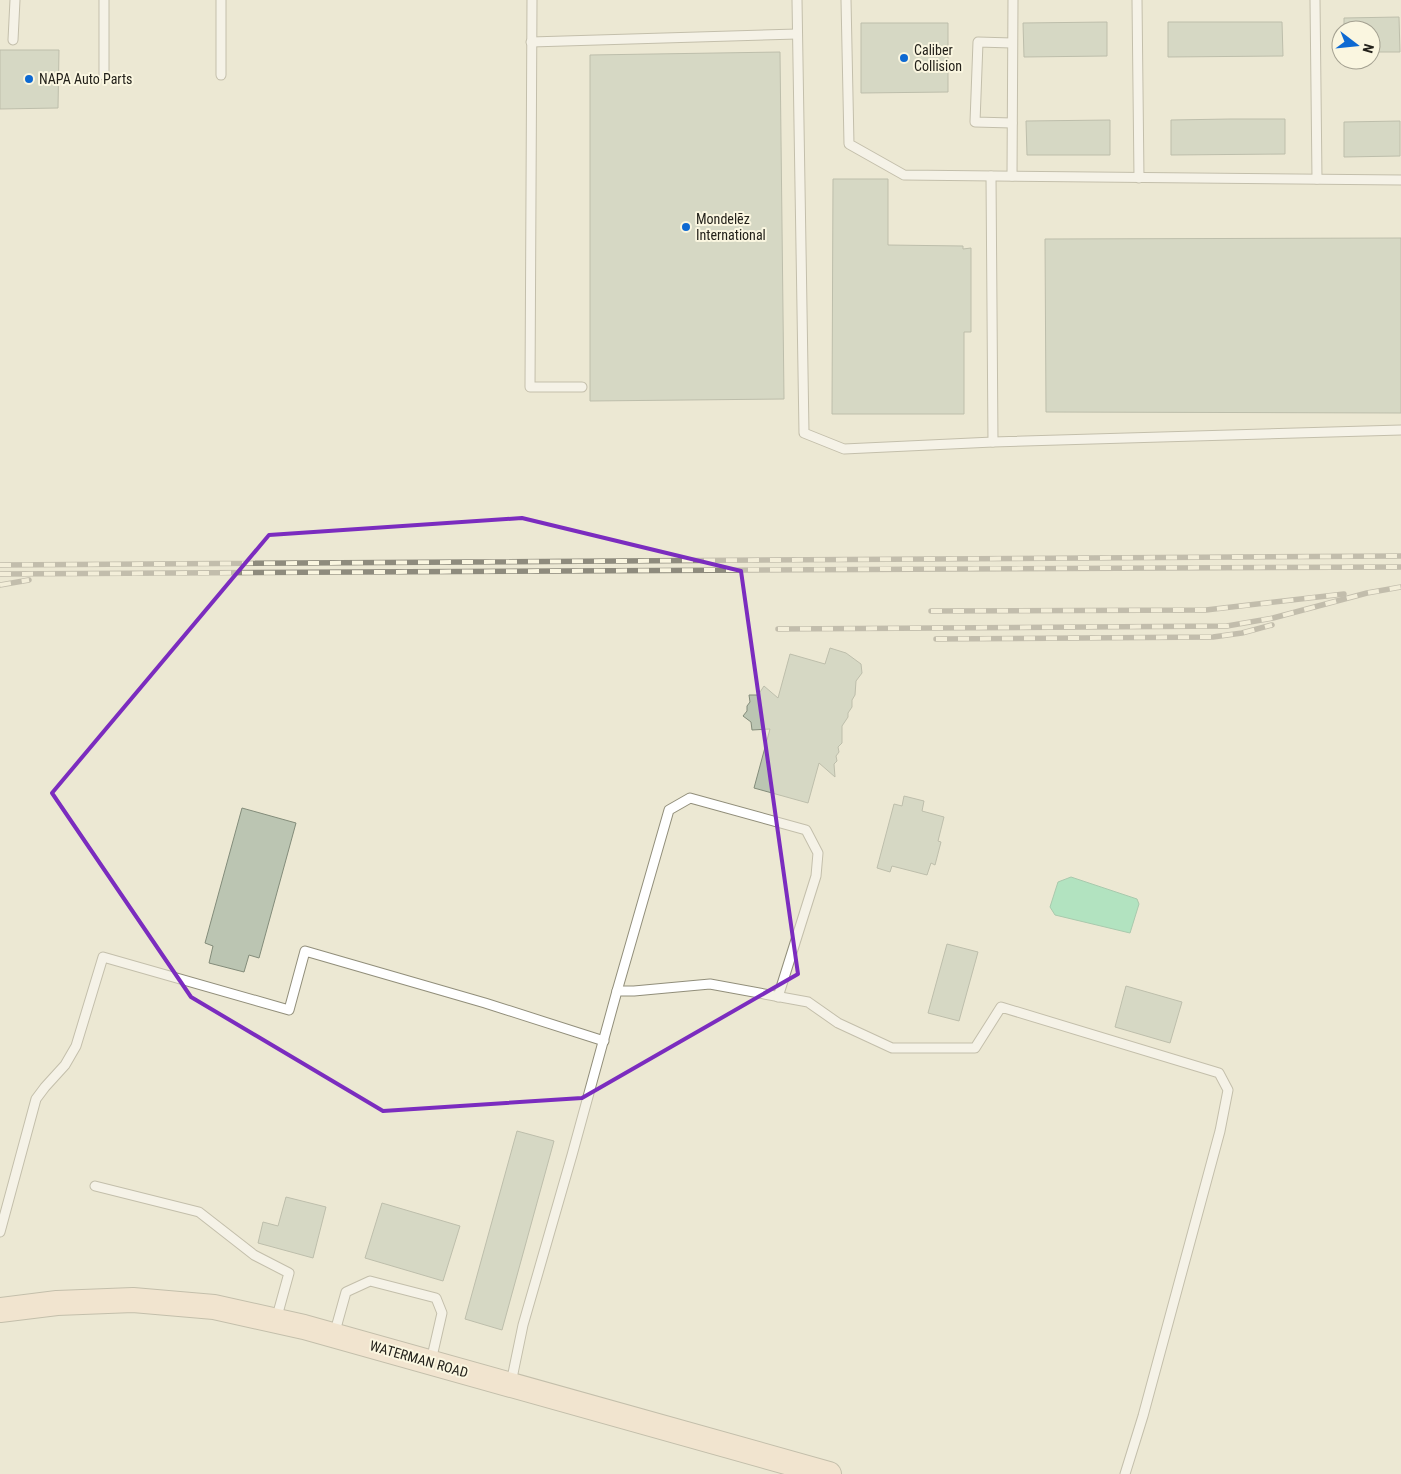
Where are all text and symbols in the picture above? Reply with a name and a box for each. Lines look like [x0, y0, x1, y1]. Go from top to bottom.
north arrow [1331, 20, 1381, 70]
place label: Caliber Collision [914, 42, 962, 74]
text: N [1360, 42, 1377, 55]
marker: Caliber Collision [898, 52, 910, 64]
place label: NAPA Auto Parts [39, 71, 133, 87]
marker: NAPA Auto Parts [23, 73, 35, 85]
place label: Mondelēz International [696, 211, 766, 243]
marker: Mondelēz International [680, 221, 692, 233]
street label: WATERMAN ROAD [368, 1337, 470, 1381]

